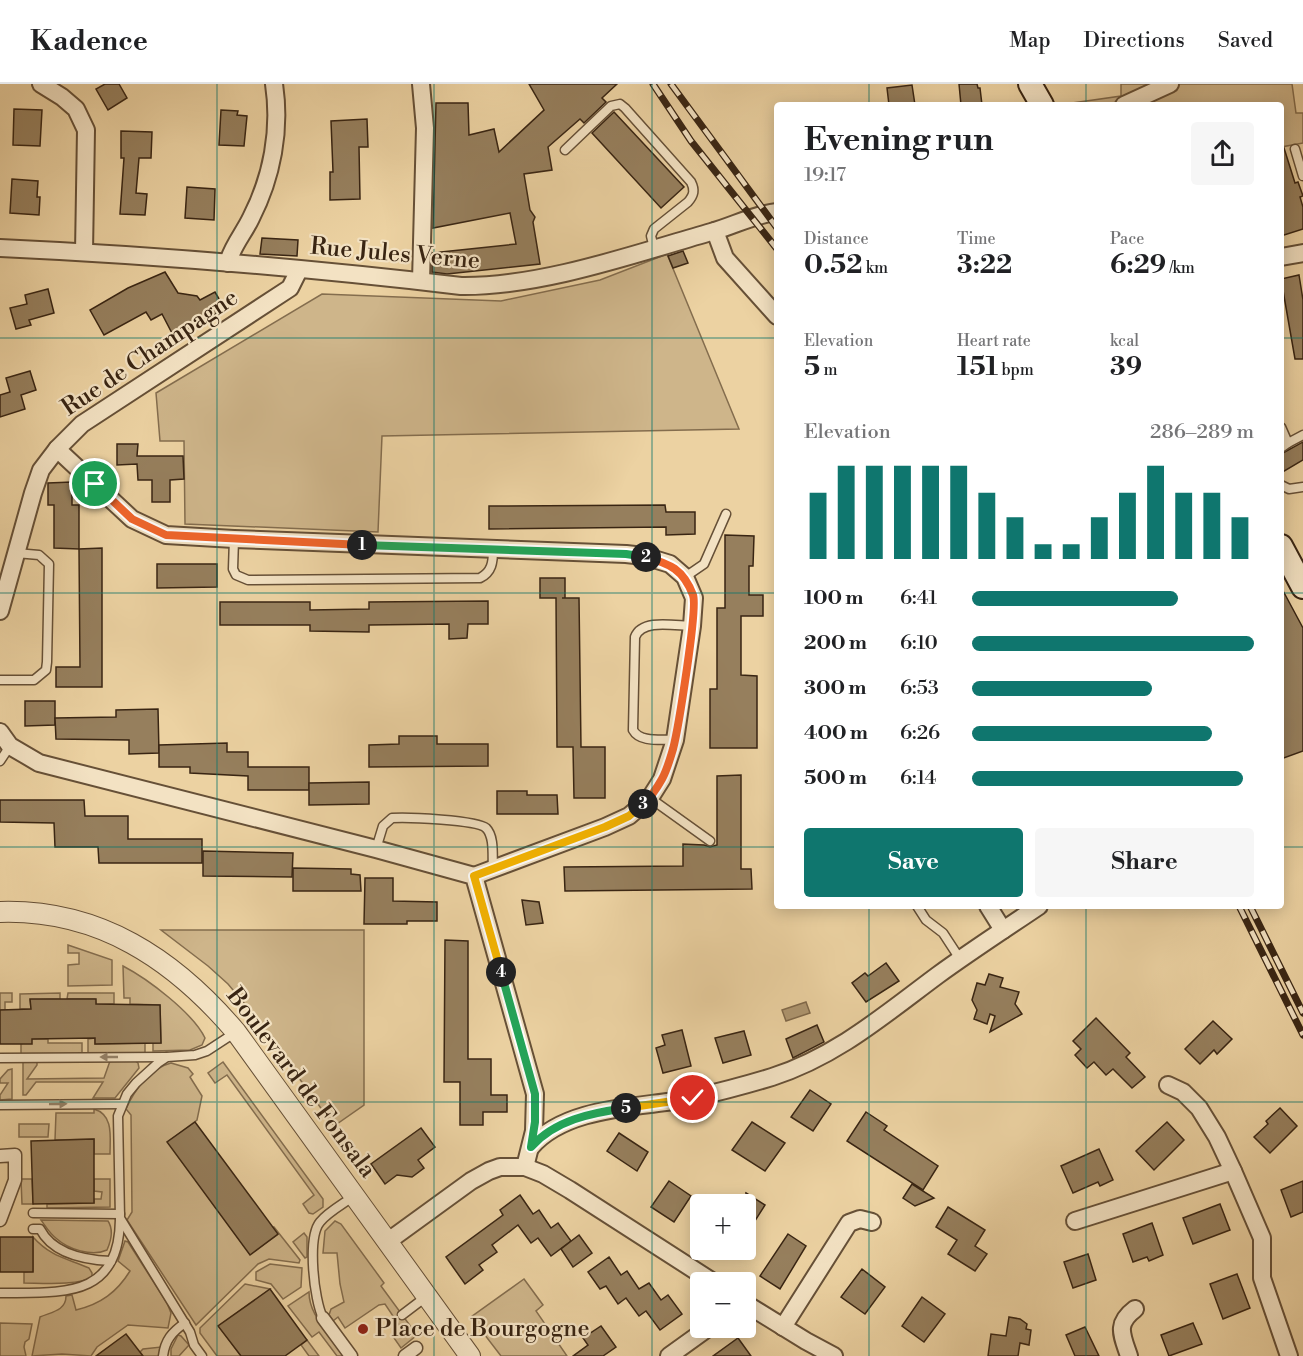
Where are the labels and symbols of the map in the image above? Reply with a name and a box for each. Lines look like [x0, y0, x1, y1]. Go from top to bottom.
street label: Rue Jules Verne [309, 232, 481, 276]
street label: Rue de Champagne [56, 283, 244, 423]
pin [69, 458, 120, 509]
pin: 1 [347, 530, 377, 560]
pin: 2 [631, 542, 661, 572]
pin: 3 [628, 789, 658, 819]
pin: 4 [486, 957, 516, 987]
street label: Boulevard de Fonsala [219, 981, 383, 1185]
one-way arrow [99, 1052, 118, 1062]
pin [667, 1072, 718, 1123]
pin: 5 [611, 1093, 641, 1123]
one-way arrow [49, 1099, 68, 1109]
place label: Place de Bourgogne [375, 1314, 590, 1344]
marker: Place de Bourgogne [356, 1322, 370, 1336]

